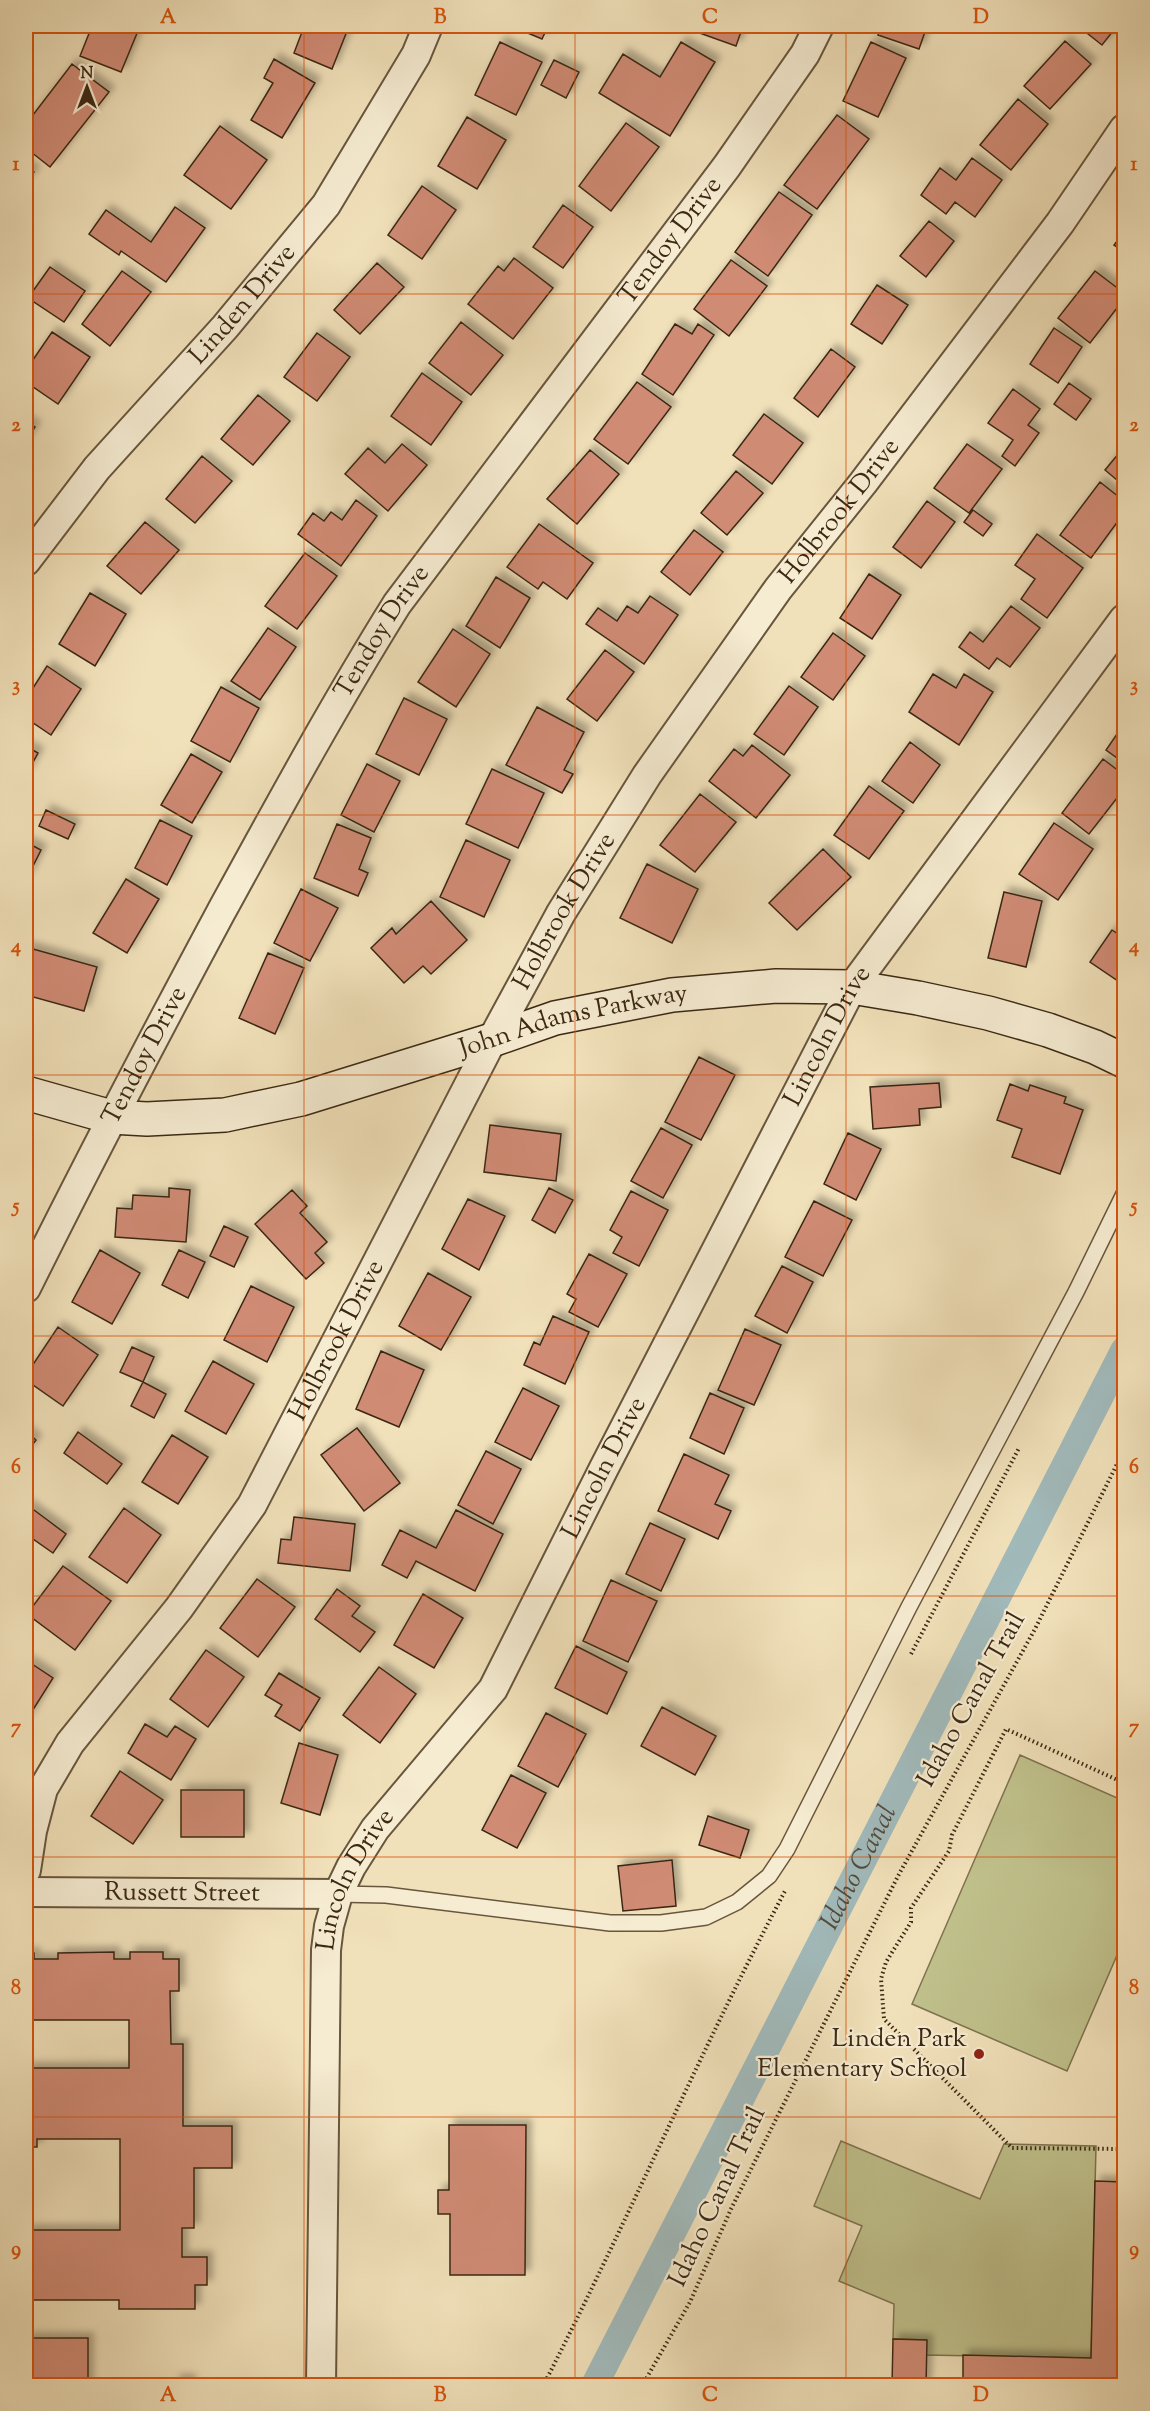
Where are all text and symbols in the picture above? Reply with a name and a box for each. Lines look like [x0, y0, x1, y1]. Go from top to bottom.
text: A [160, 4, 177, 33]
text: B [434, 4, 447, 33]
text: C [702, 4, 718, 33]
text: D [973, 4, 989, 33]
north arrow [57, 57, 117, 117]
text: N [81, 63, 94, 86]
text: 1 [13, 151, 20, 180]
text: 1 [1131, 151, 1138, 180]
street label: Tendoy Drive [610, 169, 731, 313]
street label: Linden Drive [181, 236, 305, 373]
text: 2 [11, 412, 21, 441]
text: 2 [1129, 412, 1139, 441]
street label: Holbrook Drive [770, 431, 909, 592]
street label: Tendoy Drive [326, 557, 439, 705]
text: 3 [12, 672, 20, 701]
text: 3 [1130, 672, 1138, 701]
street label: Holbrook Drive [504, 825, 625, 997]
text: 4 [10, 933, 21, 962]
text: 4 [1128, 933, 1139, 962]
street label: Lincoln Drive [775, 958, 880, 1113]
street label: John Adams Parkway [453, 975, 689, 1068]
street label: Tendoy Drive [93, 980, 197, 1132]
text: 5 [11, 1193, 20, 1222]
text: 5 [1129, 1193, 1138, 1222]
street label: Holbrook Drive [280, 1254, 394, 1428]
street label: Lincoln Drive [553, 1391, 656, 1545]
text: 6 [11, 1454, 21, 1483]
text: 6 [1129, 1454, 1139, 1483]
street label: Idaho Canal Trail [909, 1606, 1035, 1794]
text: 7 [11, 1714, 22, 1743]
text: 7 [1129, 1714, 1140, 1743]
water label: Idaho Canal [811, 1799, 907, 1937]
street label: Lincoln Drive [308, 1800, 403, 1953]
street label: Russett Street [104, 1874, 260, 1912]
text: 8 [11, 1975, 21, 2004]
text: 8 [1129, 1975, 1139, 2004]
place label: Linden Park Elementary School [757, 2021, 967, 2088]
marker: Linden Park Elementary School [972, 2047, 986, 2061]
street label: Idaho Canal Trail [660, 2101, 776, 2293]
text: 9 [11, 2236, 21, 2265]
text: 9 [1129, 2236, 1139, 2265]
text: A [160, 2382, 177, 2411]
text: B [434, 2382, 447, 2411]
text: C [702, 2382, 718, 2411]
text: D [973, 2382, 989, 2411]

